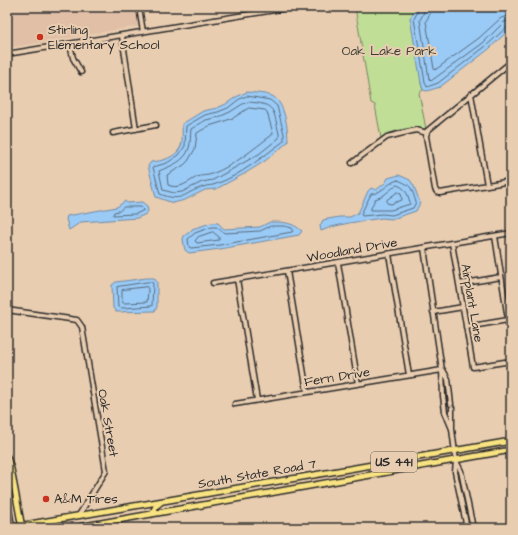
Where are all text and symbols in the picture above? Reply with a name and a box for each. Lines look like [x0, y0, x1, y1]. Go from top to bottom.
place label: Stirling Elementary School [48, 21, 160, 55]
marker: Stirling Elementary School [35, 32, 45, 42]
park label: Oak Lake Park [342, 42, 436, 60]
street label: Woodland Drive [305, 233, 399, 267]
street label: Airplant Lane [456, 262, 488, 344]
street label: Fern Drive [303, 363, 371, 391]
street label: Oak Street [93, 388, 123, 459]
road number: US 441 [371, 452, 417, 472]
street label: South State Road 7 [196, 455, 318, 493]
place label: A&M Tires [54, 490, 118, 508]
marker: A&M Tires [41, 494, 51, 504]

